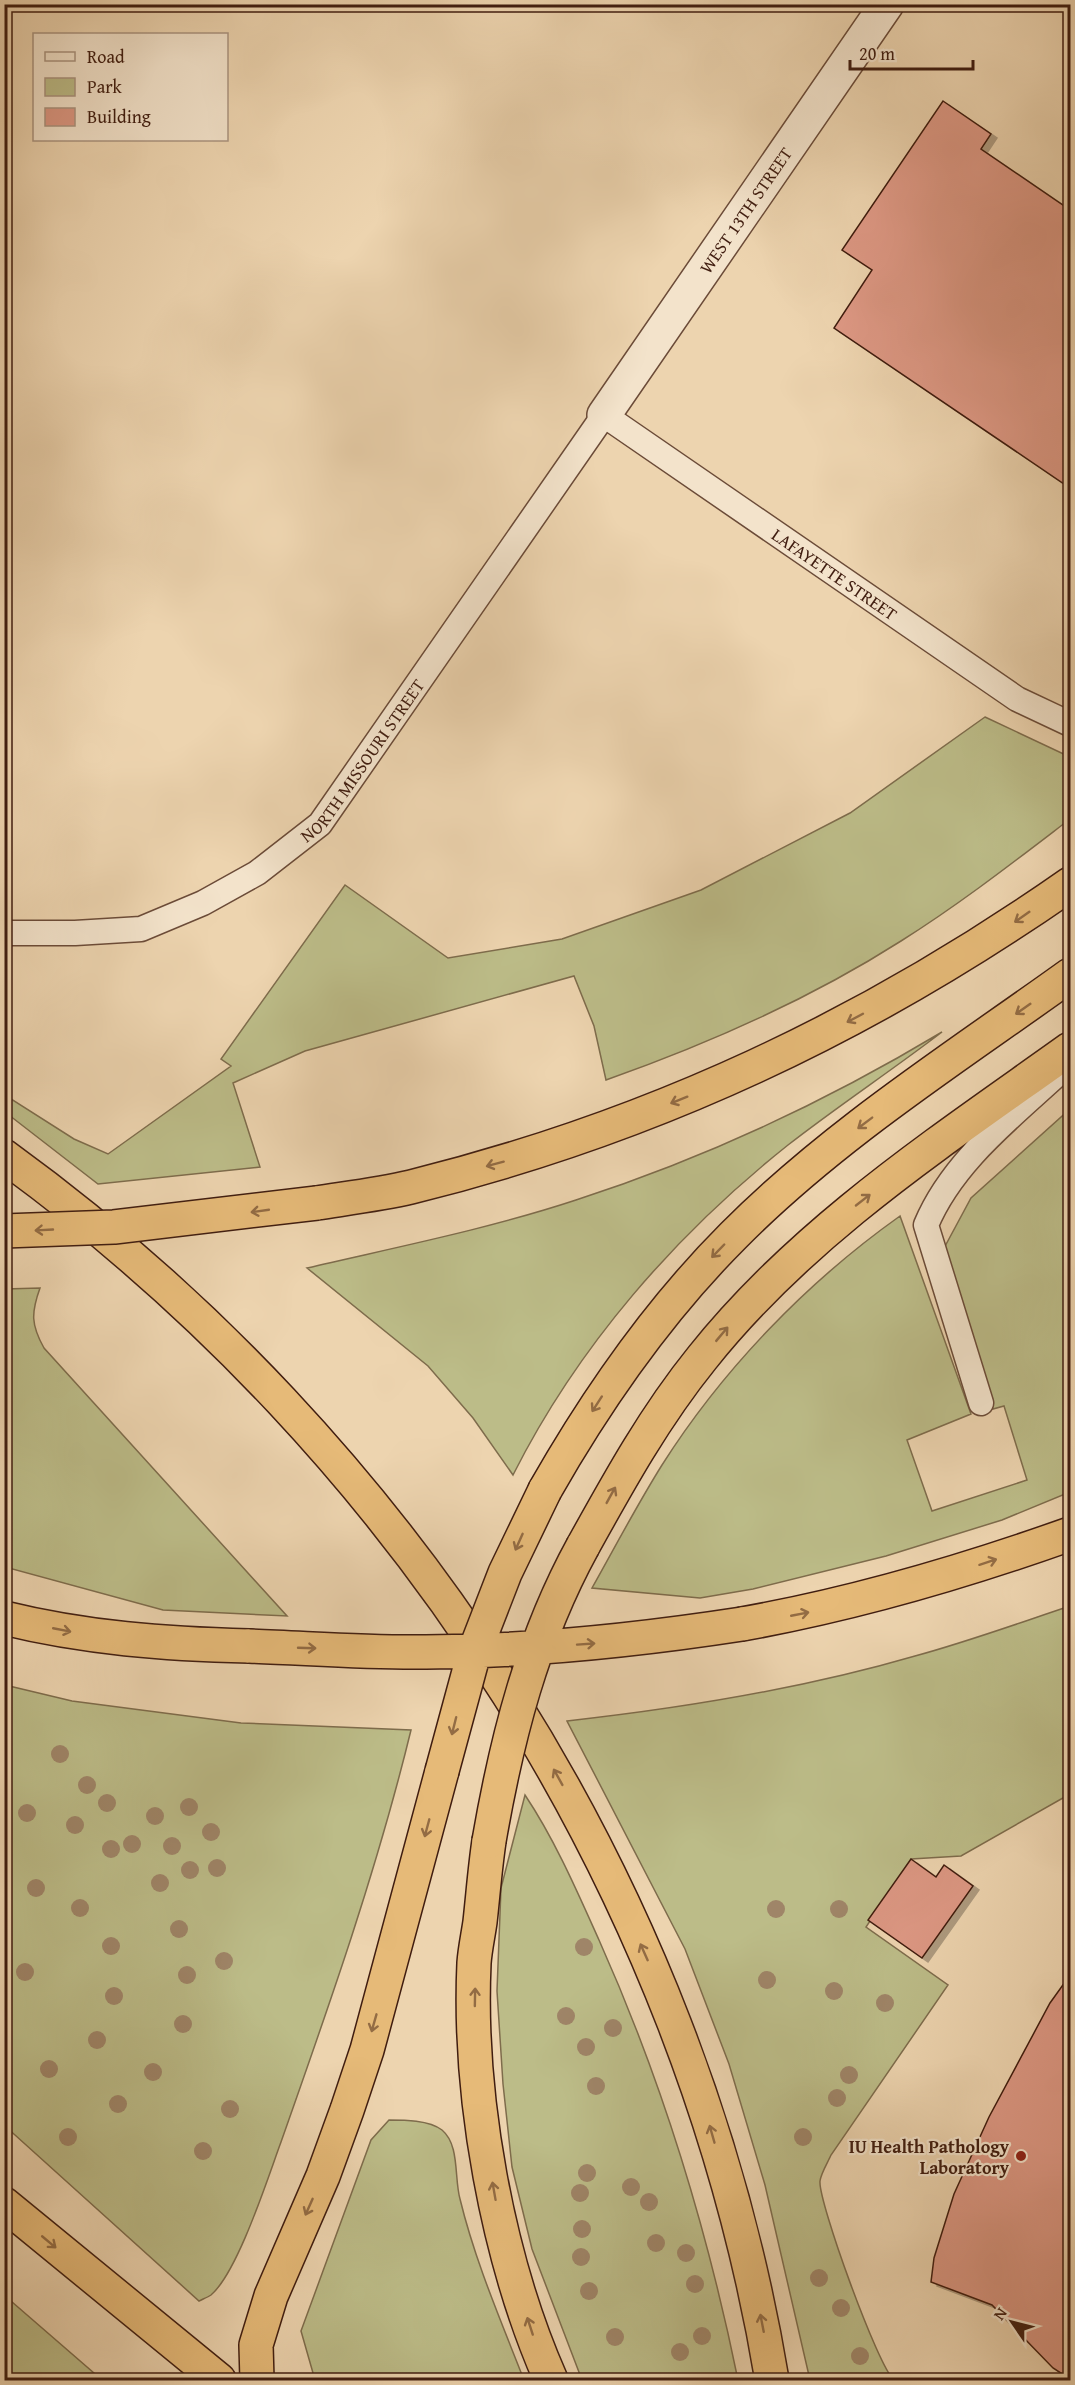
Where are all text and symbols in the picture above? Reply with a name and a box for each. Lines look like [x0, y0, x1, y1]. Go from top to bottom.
legend [33, 33, 228, 141]
scale bar [850, 33, 973, 71]
text: 20 m [859, 40, 895, 67]
text: Road [87, 43, 125, 70]
text: Park [87, 73, 123, 100]
text: Building [87, 103, 151, 130]
street label: WEST 13TH STREET [692, 141, 798, 279]
street label: LAFAYETTE STREET [766, 521, 903, 627]
street label: NORTH MISSOURI STREET [294, 673, 431, 848]
one-way arrow [1015, 911, 1031, 923]
one-way arrow [1015, 1003, 1031, 1015]
one-way arrow [847, 1013, 865, 1024]
one-way arrow [670, 1095, 688, 1106]
one-way arrow [857, 1117, 873, 1130]
one-way arrow [486, 1159, 505, 1170]
one-way arrow [854, 1194, 870, 1206]
one-way arrow [250, 1206, 270, 1217]
one-way arrow [35, 1225, 55, 1236]
one-way arrow [711, 1244, 725, 1259]
one-way arrow [715, 1327, 729, 1342]
one-way arrow [591, 1395, 603, 1412]
one-way arrow [606, 1487, 618, 1504]
one-way arrow [512, 1533, 524, 1551]
one-way arrow [978, 1556, 997, 1567]
one-way arrow [790, 1608, 809, 1619]
one-way arrow [51, 1625, 71, 1636]
one-way arrow [575, 1638, 595, 1649]
one-way arrow [297, 1643, 317, 1654]
one-way arrow [447, 1716, 459, 1735]
one-way arrow [552, 1769, 564, 1786]
one-way arrow [421, 1818, 432, 1837]
one-way arrow [638, 1943, 649, 1961]
one-way arrow [469, 1988, 480, 2008]
one-way arrow [368, 2013, 379, 2032]
one-way arrow [706, 2125, 717, 2144]
place label: IU Health Pathology Laboratory [849, 2133, 1010, 2181]
marker: IU Health Pathology Laboratory [1014, 2149, 1028, 2163]
one-way arrow [488, 2182, 499, 2201]
one-way arrow [303, 2197, 314, 2215]
one-way arrow [41, 2235, 56, 2249]
north arrow [982, 2292, 1042, 2352]
text: N [987, 2302, 1013, 2325]
one-way arrow [756, 2314, 767, 2333]
one-way arrow [524, 2317, 535, 2336]

